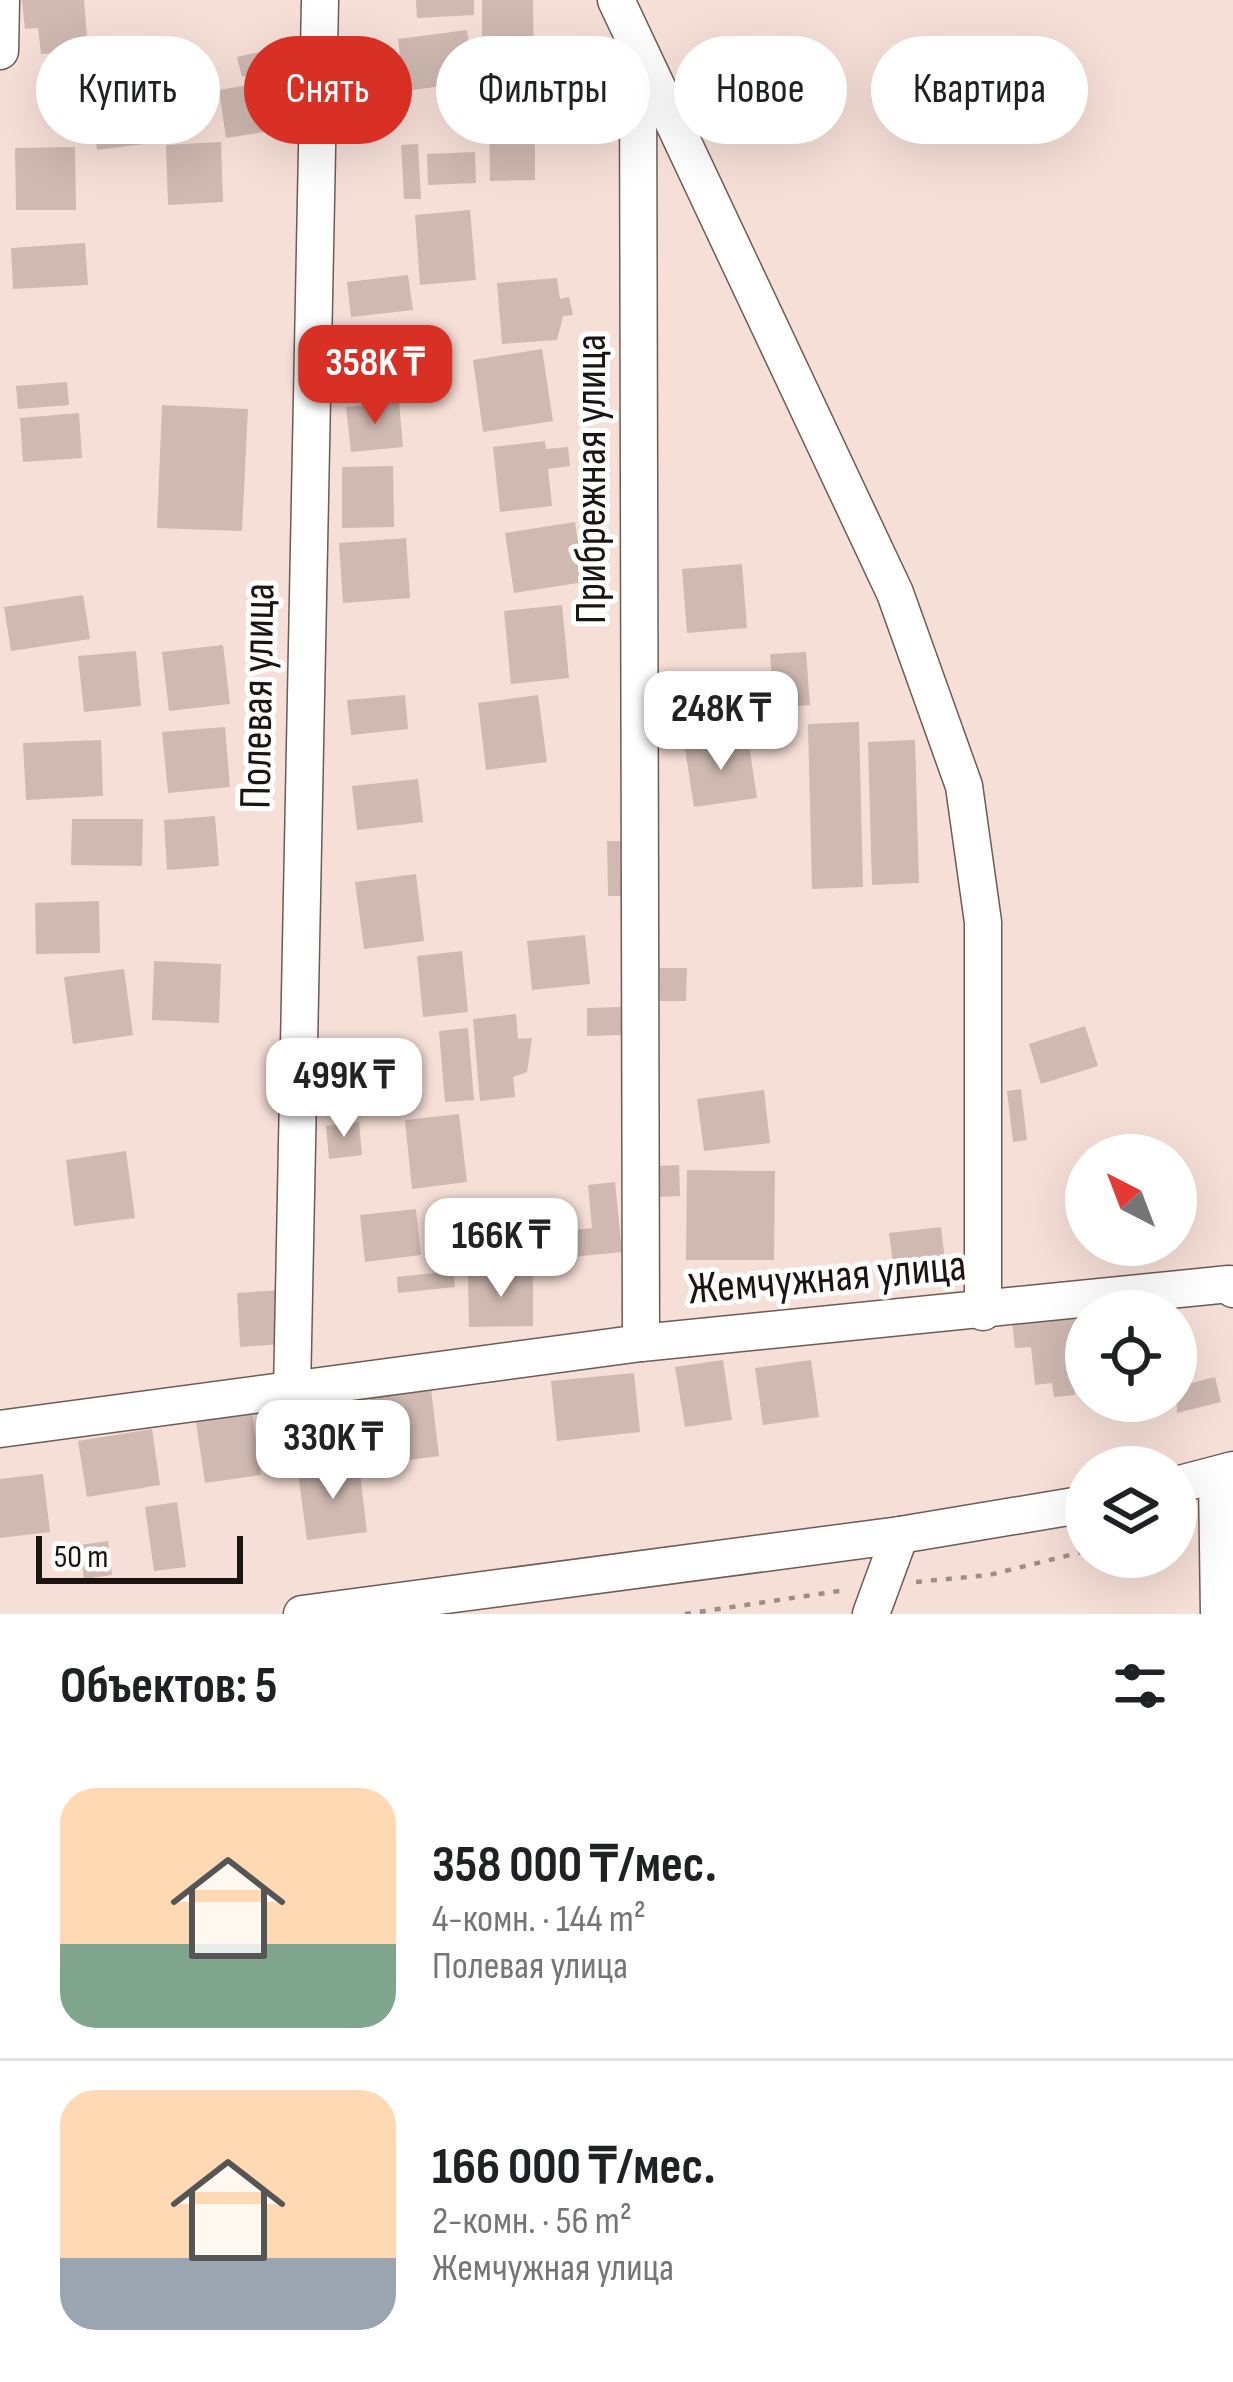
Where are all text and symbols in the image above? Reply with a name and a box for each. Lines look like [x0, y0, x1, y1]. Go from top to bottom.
chip: Купить [36, 36, 220, 144]
chip: Снять [244, 36, 412, 144]
chip: Фильтры [436, 36, 650, 144]
chip: Новое [674, 36, 847, 144]
chip: Квартира [871, 36, 1088, 144]
pin: 358K ₸ [277, 325, 473, 427]
street label: Прибрежная улица [564, 334, 619, 624]
text: 358K ₸ [325, 340, 425, 387]
street label: Полевая улица [229, 582, 287, 810]
pin: 248K ₸ [623, 671, 819, 773]
text: 248K ₸ [671, 686, 771, 733]
pin: 499K ₸ [246, 1038, 442, 1140]
text: 499K ₸ [293, 1053, 395, 1100]
north arrow [1065, 1134, 1197, 1266]
map controls [1065, 1134, 1197, 1578]
pin: 166K ₸ [403, 1198, 599, 1300]
text: 166K ₸ [452, 1213, 550, 1260]
street label: Жемчужная улица [686, 1238, 968, 1318]
button: locate [1065, 1290, 1197, 1422]
pin: 330K ₸ [235, 1400, 431, 1502]
text: 330K ₸ [283, 1415, 383, 1462]
button: layers [1065, 1446, 1197, 1578]
scale bar [36, 1530, 243, 1583]
text: 50 m [54, 1537, 108, 1577]
icon: filters [1107, 1653, 1173, 1719]
text: Объектов: 5 [60, 1656, 278, 1717]
text: 358 000 ₸/мес. [432, 1835, 717, 1896]
icon: home [156, 1836, 300, 1980]
text: 4-комн. · 144 m² [432, 1896, 646, 1943]
text: Полевая улица [432, 1943, 628, 1990]
text: 166 000 ₸/мес. [432, 2137, 715, 2198]
icon: home [156, 2138, 300, 2282]
text: 2-комн. · 56 m² [432, 2198, 632, 2245]
text: Жемчужная улица [432, 2245, 674, 2292]

